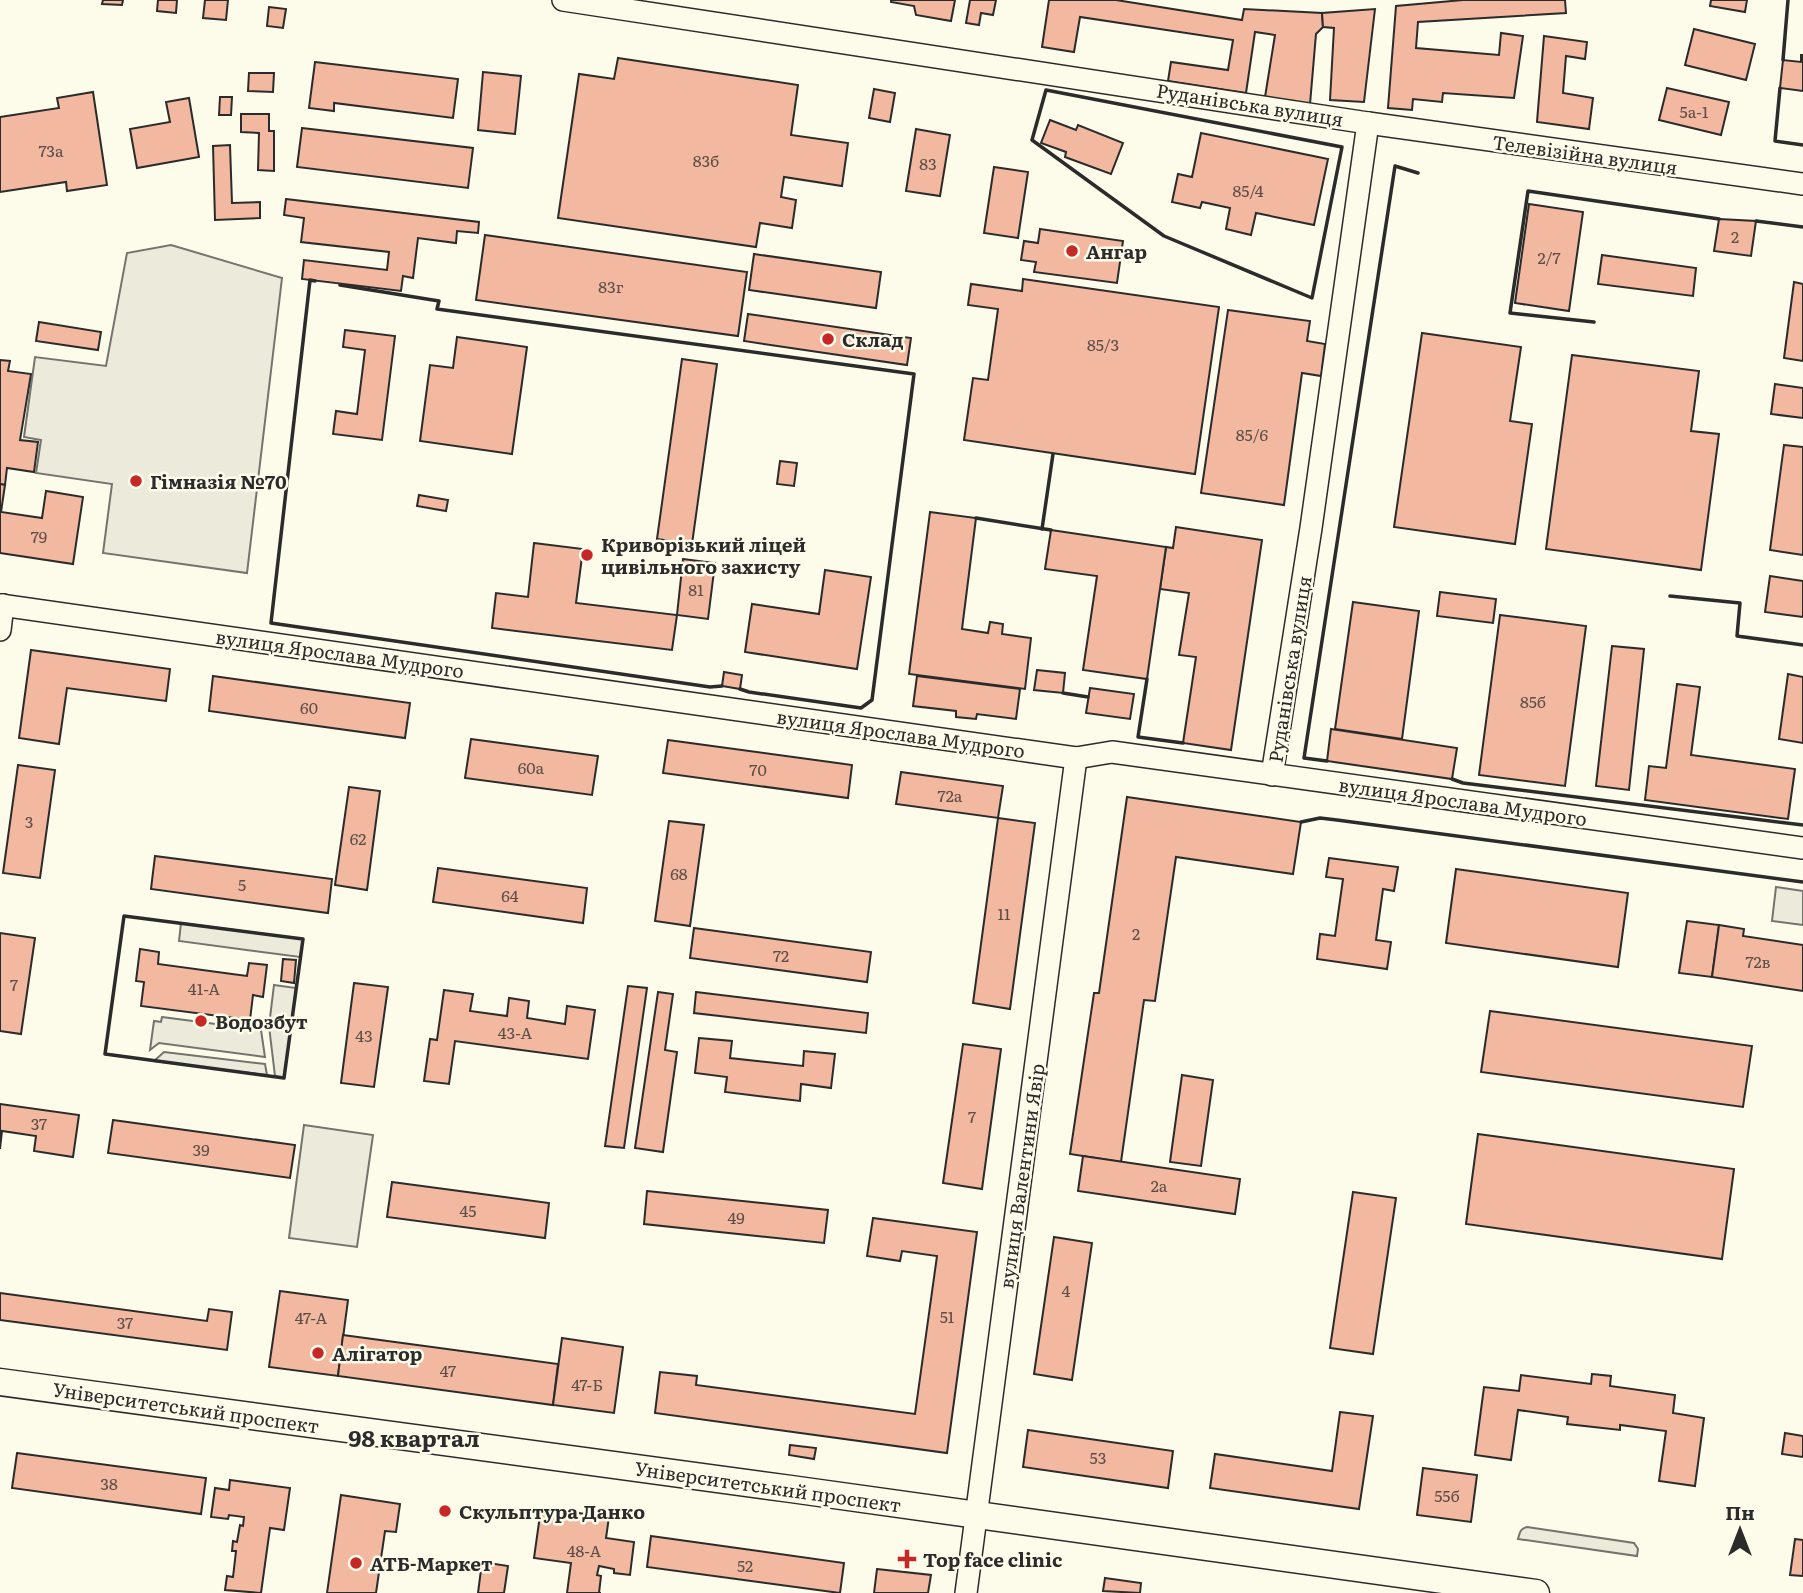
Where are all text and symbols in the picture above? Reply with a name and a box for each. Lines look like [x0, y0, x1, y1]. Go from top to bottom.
street label: Руданівська вулиця [1155, 75, 1345, 133]
house number: 5а-1 [1680, 99, 1709, 123]
street label: Телевізійна вулиця [1491, 127, 1679, 181]
house number: 73а [38, 138, 64, 162]
house number: 83б [693, 148, 719, 172]
house number: 83 [919, 151, 937, 175]
house number: 85/4 [1232, 178, 1264, 202]
house number: 2 [1731, 224, 1739, 248]
place label: Ангар [1086, 237, 1147, 265]
marker: Ангар [1064, 243, 1080, 259]
house number: 2/7 [1537, 245, 1561, 269]
house number: 83г [598, 274, 624, 298]
place label: Склад [842, 325, 904, 353]
marker: Склад [820, 331, 836, 347]
house number: 85/3 [1087, 332, 1119, 356]
house number: 85/6 [1236, 422, 1269, 446]
place label: Гімназія №70 [150, 467, 287, 495]
marker: Гімназія №70 [128, 473, 144, 489]
house number: 79 [31, 524, 47, 548]
place label: Криворізький ліцей цивільного захисту [601, 530, 806, 580]
marker: Криворізький ліцей цивільного захисту [579, 547, 595, 563]
street label: Руданівська вулиця [1260, 574, 1318, 764]
house number: 81 [688, 577, 704, 601]
street label: вулиця Ярослава Мудрого [214, 622, 466, 684]
house number: 85б [1520, 689, 1546, 713]
house number: 60 [300, 695, 318, 719]
street label: вулиця Ярослава Мудрого [775, 702, 1027, 764]
house number: 60а [518, 755, 545, 779]
house number: 70 [749, 757, 767, 781]
street label: вулиця Ярослава Мудрого [1337, 770, 1589, 832]
house number: 72а [938, 783, 963, 807]
house number: 3 [25, 809, 33, 833]
house number: 62 [350, 826, 366, 850]
house number: 68 [670, 861, 688, 885]
house number: 5 [238, 872, 246, 896]
house number: 64 [501, 883, 519, 907]
house number: 11 [997, 901, 1011, 925]
house number: 2 [1132, 921, 1140, 945]
house number: 72 [773, 943, 789, 967]
house number: 72в [1745, 949, 1771, 973]
house number: 7 [10, 972, 18, 996]
house number: 41-А [188, 976, 220, 1000]
place label: Водозбут [215, 1007, 308, 1035]
marker: Водозбут [193, 1013, 209, 1029]
house number: 43-А [498, 1020, 532, 1044]
house number: 43 [355, 1023, 373, 1047]
street label: вулиця Валентини Явір [991, 1062, 1051, 1290]
house number: 7 [968, 1104, 976, 1128]
house number: 37 [31, 1111, 47, 1135]
house number: 39 [192, 1137, 210, 1161]
house number: 2а [1151, 1173, 1168, 1197]
house number: 45 [460, 1198, 476, 1222]
house number: 49 [727, 1205, 745, 1229]
house number: 4 [1062, 1278, 1071, 1302]
house number: 51 [940, 1304, 955, 1328]
house number: 47-А [295, 1305, 327, 1329]
house number: 37 [117, 1310, 133, 1334]
place label: Алігатор [332, 1339, 422, 1367]
marker: Алігатор [310, 1345, 326, 1361]
house number: 47 [440, 1358, 456, 1382]
house number: 47-Б [571, 1372, 603, 1396]
street label: Університетський проспект [51, 1374, 321, 1440]
district label: 98 квартал [348, 1420, 480, 1454]
house number: 53 [1090, 1445, 1106, 1469]
street label: Університетський проспект [633, 1453, 903, 1519]
house number: 38 [100, 1471, 118, 1495]
house number: 55б [1434, 1483, 1460, 1507]
north arrow [1705, 1495, 1775, 1565]
place label: Скульптура Данко [459, 1497, 645, 1525]
text: Пн [1725, 1498, 1755, 1526]
marker: Скульптура Данко [437, 1503, 453, 1519]
house number: 48-А [567, 1538, 602, 1562]
place label: Top face clinic [923, 1545, 1062, 1573]
place label: АТБ-Маркет [370, 1549, 493, 1577]
marker: Top face clinic [897, 1549, 917, 1569]
house number: 52 [737, 1553, 753, 1577]
marker: АТБ-Маркет [348, 1555, 364, 1571]

